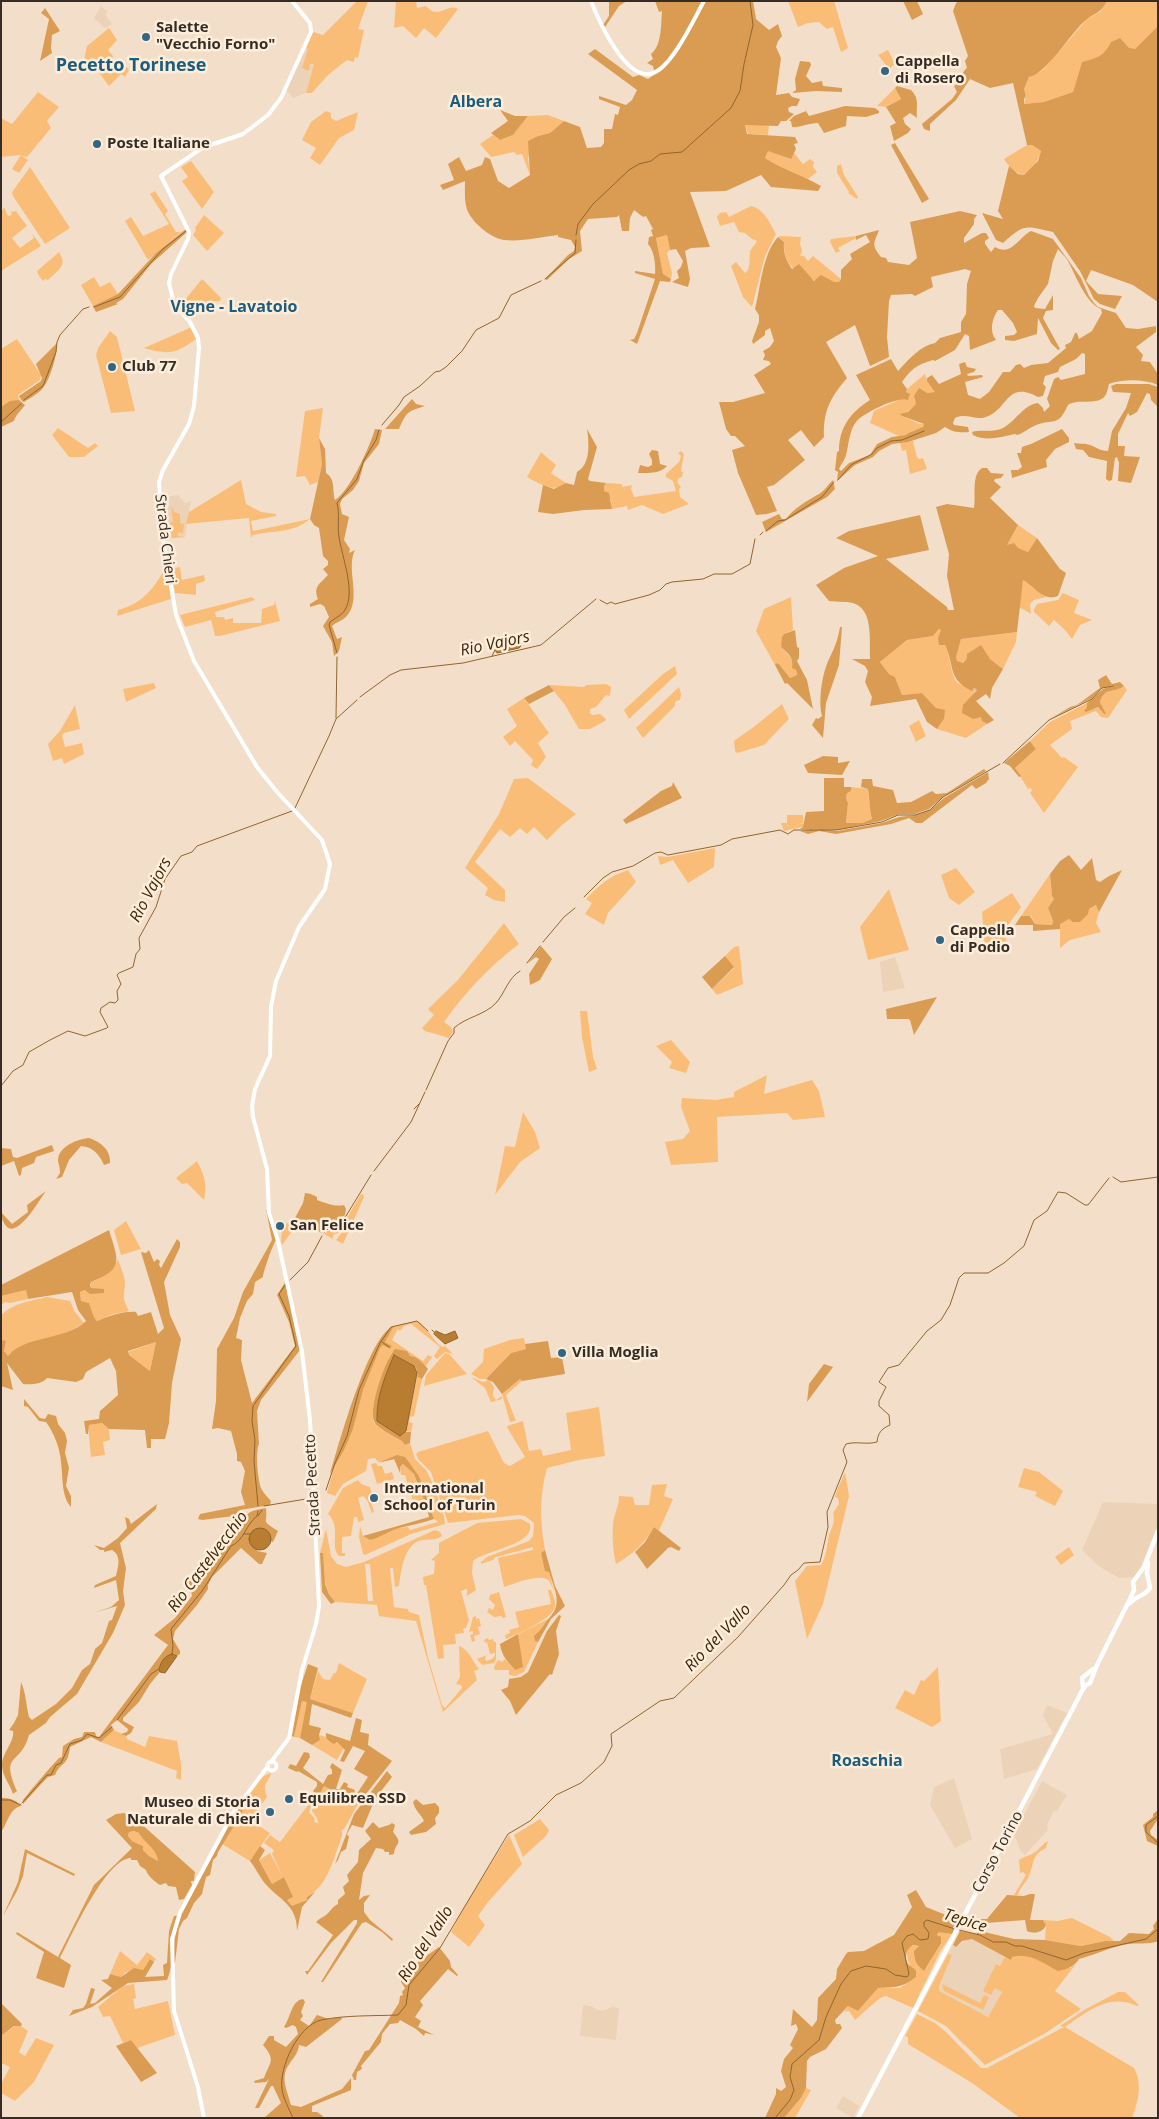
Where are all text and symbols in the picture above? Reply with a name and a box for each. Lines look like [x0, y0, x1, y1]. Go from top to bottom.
place label: Salette "Vecchio Forno" [156, 19, 275, 54]
marker: Salette "Vecchio Forno" [140, 31, 152, 43]
place label: Cappella di Rosero [895, 53, 965, 88]
district label: Pecetto Torinese [56, 55, 206, 77]
marker: Cappella di Rosero [879, 65, 891, 77]
district label: Albera [450, 92, 502, 112]
place label: Poste Italiane [107, 135, 210, 153]
marker: Poste Italiane [91, 138, 103, 150]
district label: Vigne - Lavatoio [171, 297, 297, 317]
place label: Club 77 [122, 358, 177, 376]
marker: Club 77 [106, 361, 118, 373]
street label: Strada Chieri [151, 493, 179, 585]
water label: Rio Vajors [459, 627, 531, 661]
water label: Rio Vajors [126, 854, 176, 926]
place label: Cappella di Podio [950, 922, 1015, 957]
marker: Cappella di Podio [934, 934, 946, 946]
place label: San Felice [290, 1217, 364, 1235]
marker: San Felice [274, 1220, 286, 1232]
place label: Villa Moglia [572, 1344, 659, 1362]
marker: Villa Moglia [556, 1347, 568, 1359]
street label: Strada Pecetto [301, 1433, 325, 1537]
place label: International School of Turin [384, 1480, 496, 1515]
marker: International School of Turin [368, 1492, 380, 1504]
water label: Rio Castelvecchio [164, 1508, 252, 1616]
water label: Rio del Vallo [681, 1600, 755, 1676]
district label: Roaschia [831, 1751, 903, 1771]
place label: Equilibrea SSD [299, 1790, 406, 1808]
marker: Equilibrea SSD [283, 1793, 295, 1805]
place label: Museo di Storia Naturale di Chieri [127, 1794, 260, 1829]
marker: Museo di Storia Naturale di Chieri [264, 1806, 276, 1818]
street label: Corso Torino [969, 1808, 1027, 1896]
water label: Rio del Vallo [394, 1902, 458, 1986]
water label: Tepice [941, 1905, 989, 1937]

